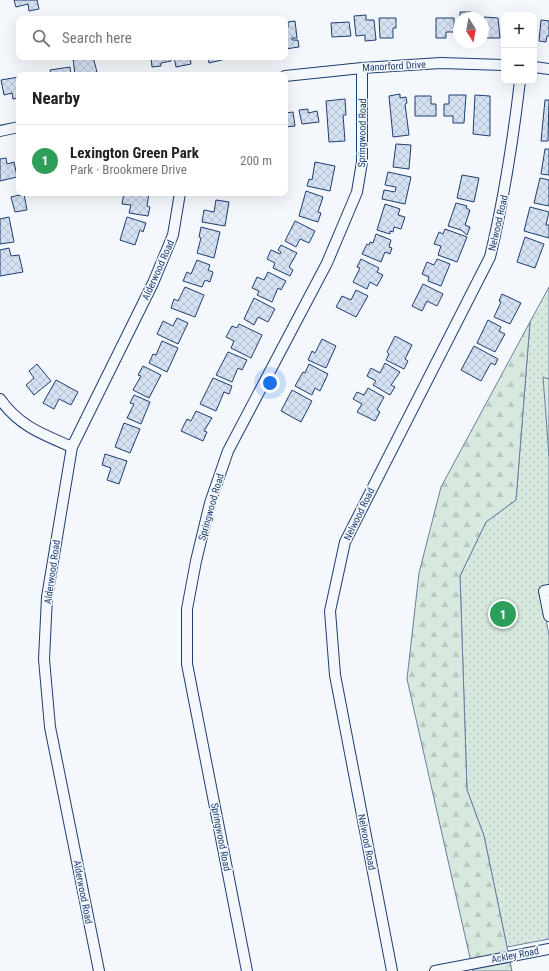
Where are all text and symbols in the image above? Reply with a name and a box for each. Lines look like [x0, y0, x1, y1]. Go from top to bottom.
north arrow [453, 12, 489, 48]
map controls [501, 12, 537, 84]
button: + [501, 12, 537, 48]
search box [16, 16, 288, 60]
icon: search [30, 27, 52, 49]
text: Search here [62, 29, 132, 47]
button: − [501, 48, 537, 84]
street label: Manorford Drive [362, 59, 426, 73]
text: Nearby [32, 88, 80, 108]
street label: Springwood Road [356, 98, 368, 168]
text: Lexington Green Park [70, 144, 199, 162]
text: 1 [42, 153, 48, 168]
text: 200 m [240, 153, 272, 168]
text: Park · Brookmere Drive [70, 162, 187, 177]
street label: Nelwood Road [486, 194, 510, 252]
street label: Alderwood Road [140, 238, 176, 302]
your location [260, 373, 280, 393]
street label: Springwood Road [196, 472, 226, 542]
street label: Nelwood Road [342, 486, 376, 542]
street label: Alderwood Road [42, 539, 62, 605]
pin: 1 [490, 599, 516, 629]
street label: Springwood Road [209, 802, 233, 872]
street label: Nelwood Road [356, 813, 378, 871]
street label: Alderwood Road [71, 859, 95, 925]
street label: Ackley Road [490, 945, 540, 965]

